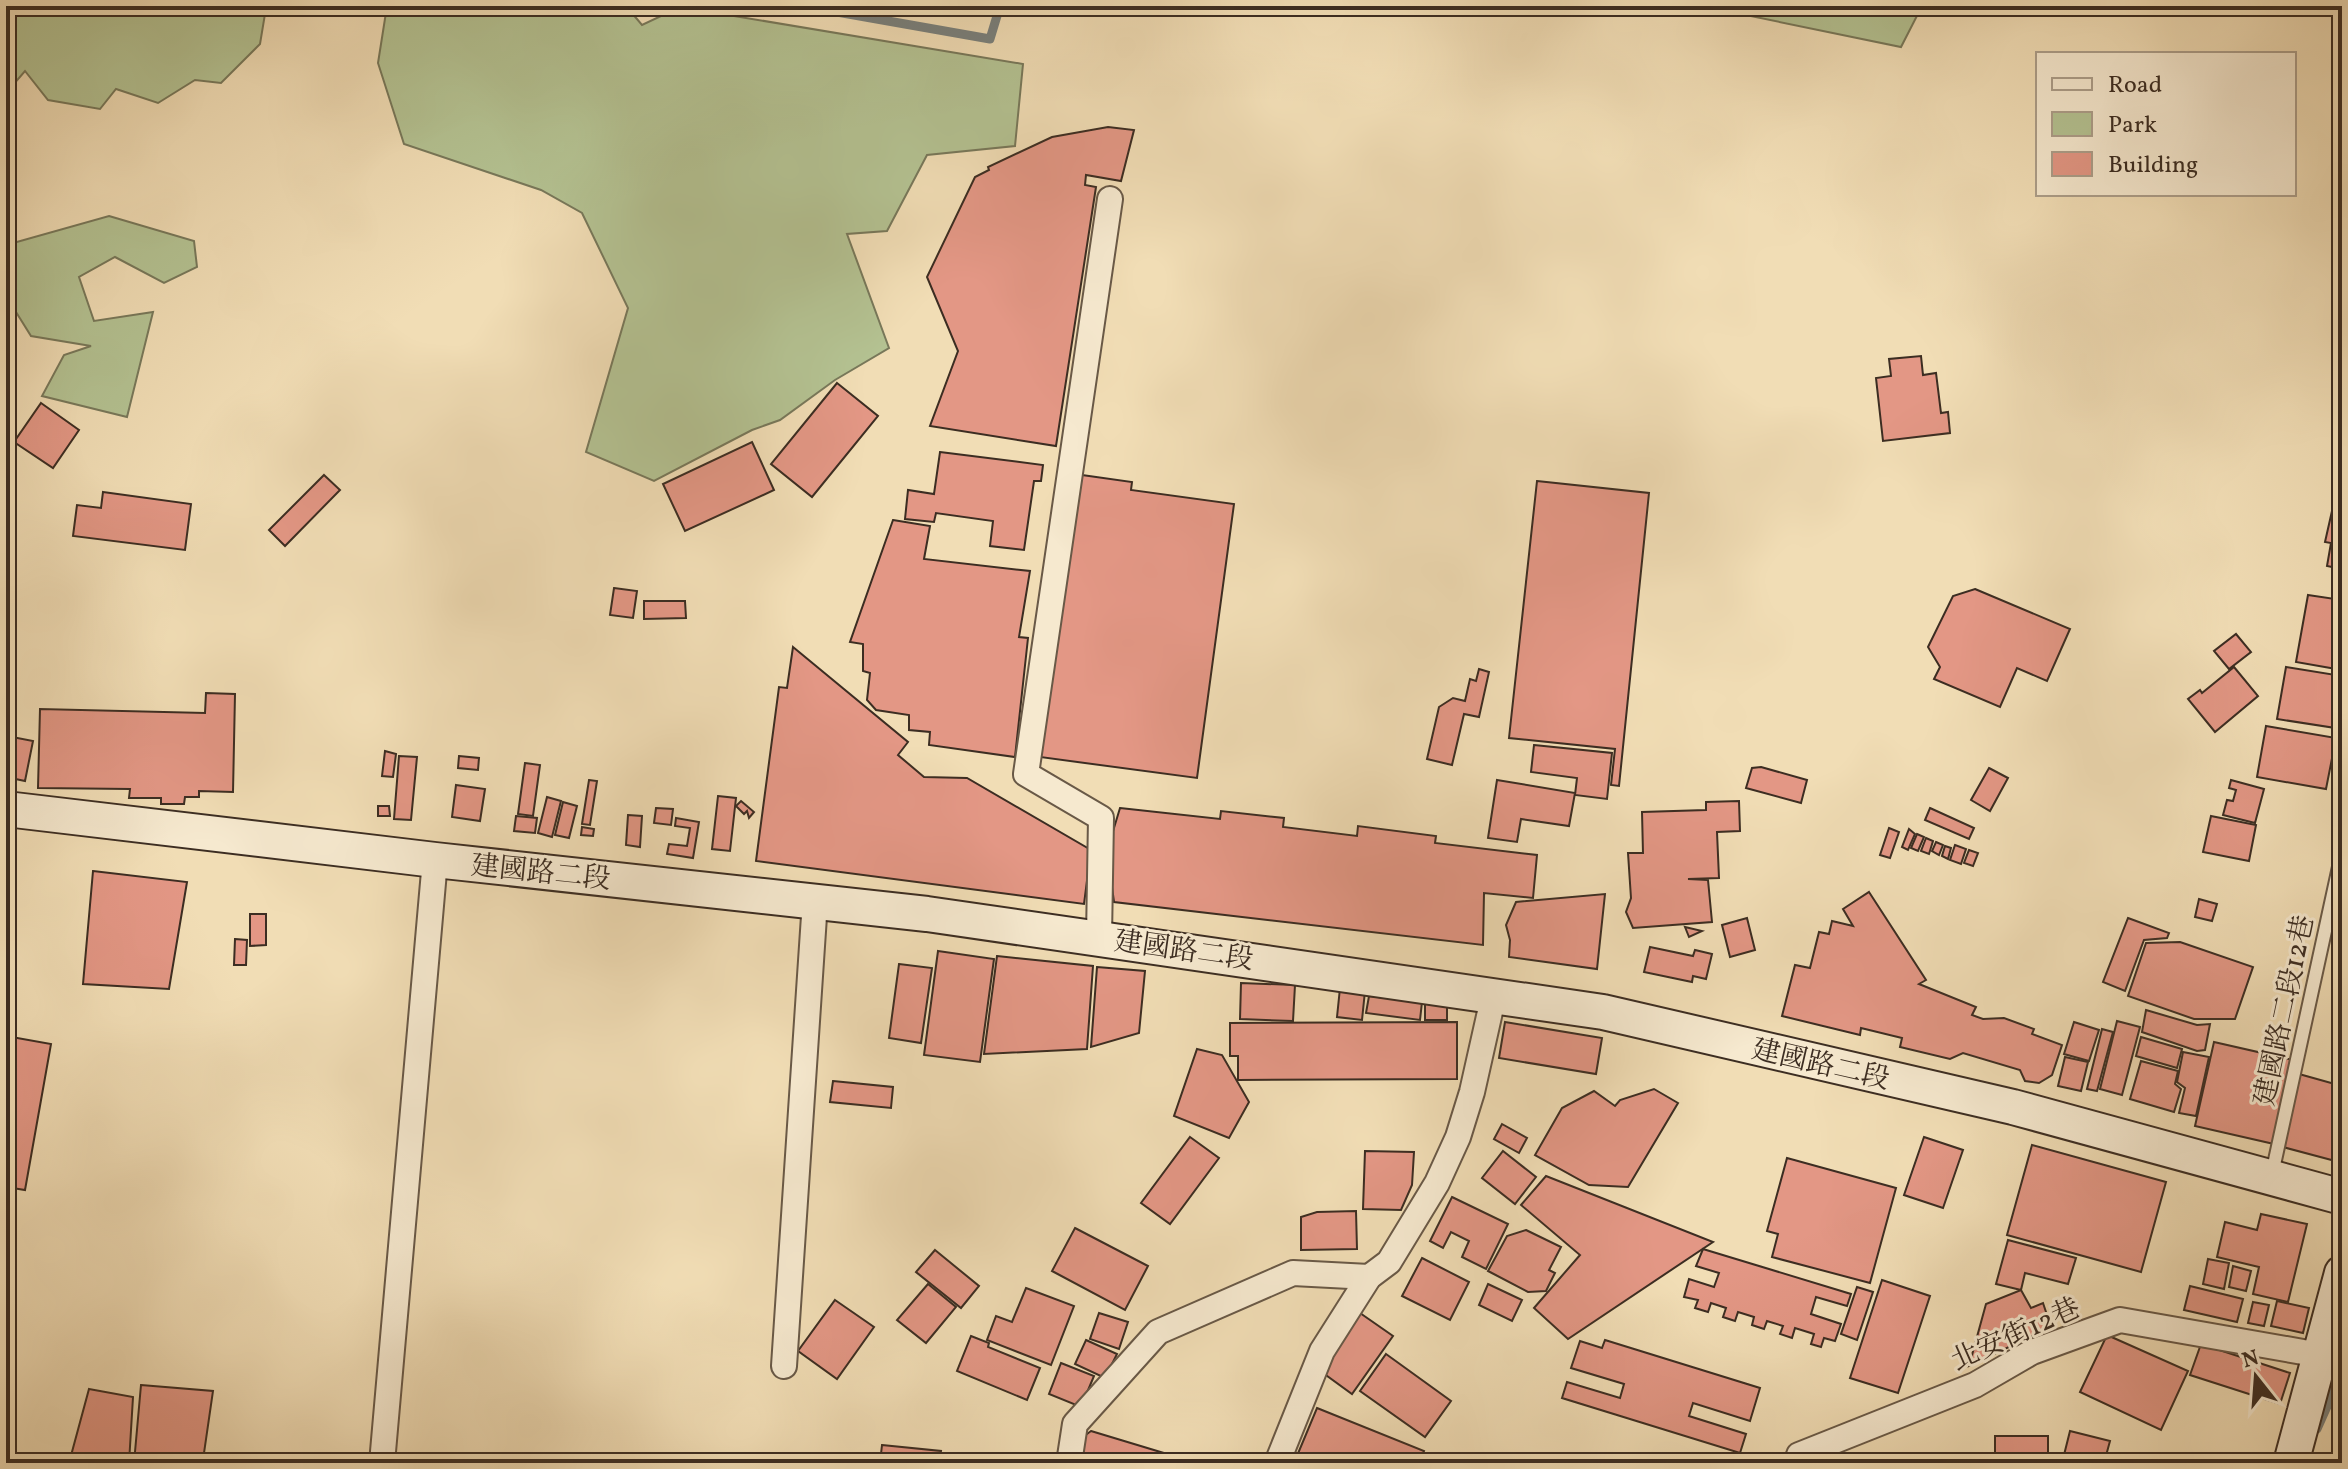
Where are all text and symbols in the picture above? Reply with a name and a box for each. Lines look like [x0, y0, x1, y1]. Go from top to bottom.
legend [2036, 52, 2296, 196]
text: Road [2108, 69, 2162, 103]
text: Park [2108, 109, 2157, 143]
text: Building [2108, 149, 2198, 183]
street label: 建國路二段 [469, 847, 612, 900]
street label: 建國路二段12巷 [2246, 912, 2325, 1109]
street label: 建國路二段 [1112, 922, 1256, 981]
street label: 建國路二段 [1748, 1031, 1893, 1100]
street label: 北安街12巷 [1945, 1289, 2087, 1381]
north arrow [2216, 1337, 2296, 1417]
text: N [2239, 1343, 2263, 1377]

